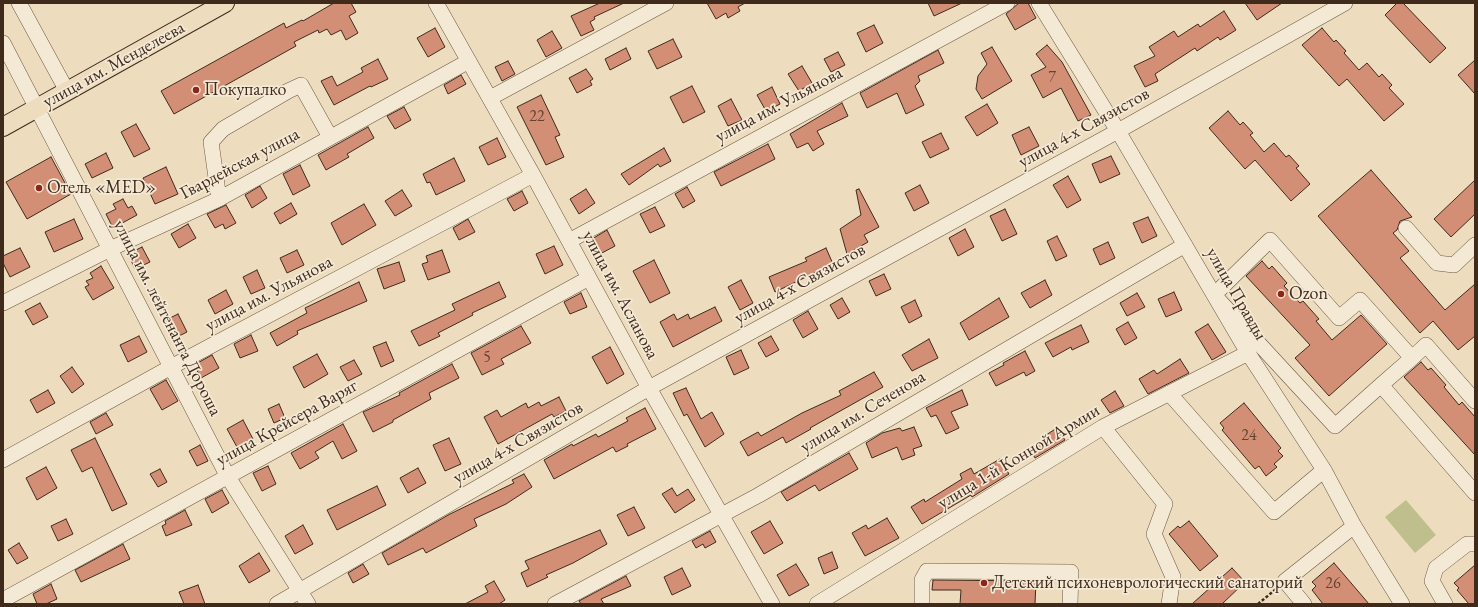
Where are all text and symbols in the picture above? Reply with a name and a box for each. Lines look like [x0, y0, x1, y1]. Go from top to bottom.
street label: улица им. Менделеева [39, 17, 189, 113]
street label: улица им. Ульянова [712, 62, 846, 148]
house number: 7 [1048, 68, 1056, 88]
place label: Покупалко [204, 79, 286, 101]
street label: улица 4-х Связистов [1015, 83, 1153, 173]
marker: Покупалко [191, 85, 201, 95]
house number: 22 [529, 107, 545, 127]
street label: Гвардейская улица [177, 123, 303, 205]
place label: Отель «MED» [47, 177, 156, 199]
marker: Отель «MED» [34, 183, 44, 193]
street label: улица им. лейтенанта Дороша [108, 216, 226, 420]
street label: улица им. Асланова [577, 227, 663, 363]
street label: улица 4-х Связистов [731, 239, 869, 329]
street label: улица Правды [1201, 244, 1271, 344]
street label: улица им. Ульянова [202, 251, 336, 337]
place label: Ozon [1289, 283, 1328, 305]
marker: Ozon [1276, 289, 1286, 299]
house number: 5 [483, 348, 491, 368]
street label: улица им. Сеченова [797, 366, 929, 458]
street label: улица Крейсера Варяг [213, 375, 361, 471]
street label: улица 4-х Связистов [449, 397, 587, 489]
street label: улица 1-й Конной Армии [934, 400, 1104, 514]
house number: 24 [1241, 426, 1257, 446]
place label: Детский психоневрологический санаторий [992, 572, 1303, 594]
house number: 26 [1325, 574, 1341, 594]
marker: Детский психоневрологический санаторий [979, 578, 989, 588]

